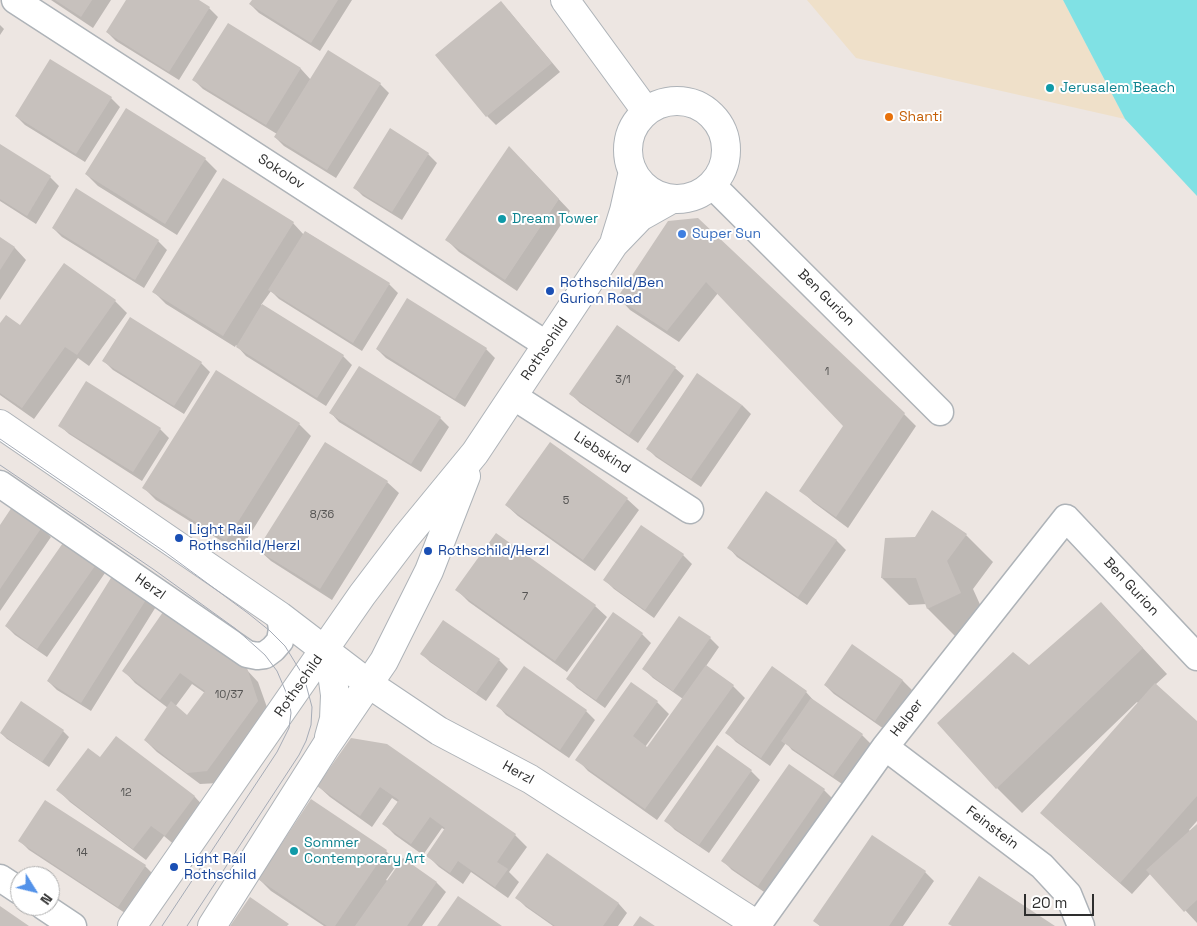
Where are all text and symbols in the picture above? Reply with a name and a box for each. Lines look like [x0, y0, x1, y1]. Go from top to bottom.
place label: Jerusalem Beach [1060, 80, 1175, 96]
marker: Jerusalem Beach [1044, 82, 1056, 94]
place label: Shanti [899, 109, 942, 125]
marker: Shanti [883, 111, 895, 123]
street label: Sokolov [254, 151, 308, 193]
place label: Dream Tower [512, 211, 598, 227]
marker: Dream Tower [496, 213, 508, 225]
place label: Super Sun [692, 226, 761, 242]
marker: Super Sun [676, 228, 688, 240]
street label: Ben Gurion [794, 266, 858, 330]
place label: Rothschild/Ben Gurion Road [560, 275, 664, 308]
marker: Rothschild/Ben Gurion Road [544, 285, 556, 297]
street label: Rothschild [518, 314, 572, 384]
house number: 1 [825, 365, 829, 379]
house number: 3/1 [615, 373, 631, 387]
street label: Liebskind [570, 428, 634, 478]
house number: 5 [563, 494, 569, 508]
house number: 8/36 [310, 508, 334, 522]
place label: Light Rail Rothschild/Herzl [189, 522, 300, 554]
marker: Light Rail Rothschild/Herzl [173, 532, 185, 544]
place label: Rothschild/Herzl [438, 543, 549, 559]
marker: Rothschild/Herzl [422, 545, 434, 557]
street label: Ben Gurion [1100, 554, 1162, 620]
street label: Herzl [131, 571, 169, 603]
house number: 7 [522, 590, 528, 604]
street label: Rothschild [271, 652, 327, 720]
house number: 10/37 [215, 688, 243, 702]
street label: Halper [887, 696, 927, 740]
street label: Herzl [499, 758, 537, 788]
house number: 12 [120, 786, 132, 800]
street label: Feinstein [962, 803, 1022, 853]
place label: Sommer Contemporary Art [304, 835, 425, 868]
marker: Sommer Contemporary Art [288, 845, 300, 857]
house number: 14 [76, 846, 88, 860]
place label: Light Rail Rothschild [184, 851, 256, 884]
marker: Light Rail Rothschild [168, 861, 180, 873]
north arrow [10, 866, 60, 916]
scale bar [1027, 884, 1097, 916]
text: N [36, 890, 56, 908]
text: 20 m [1032, 893, 1067, 912]

